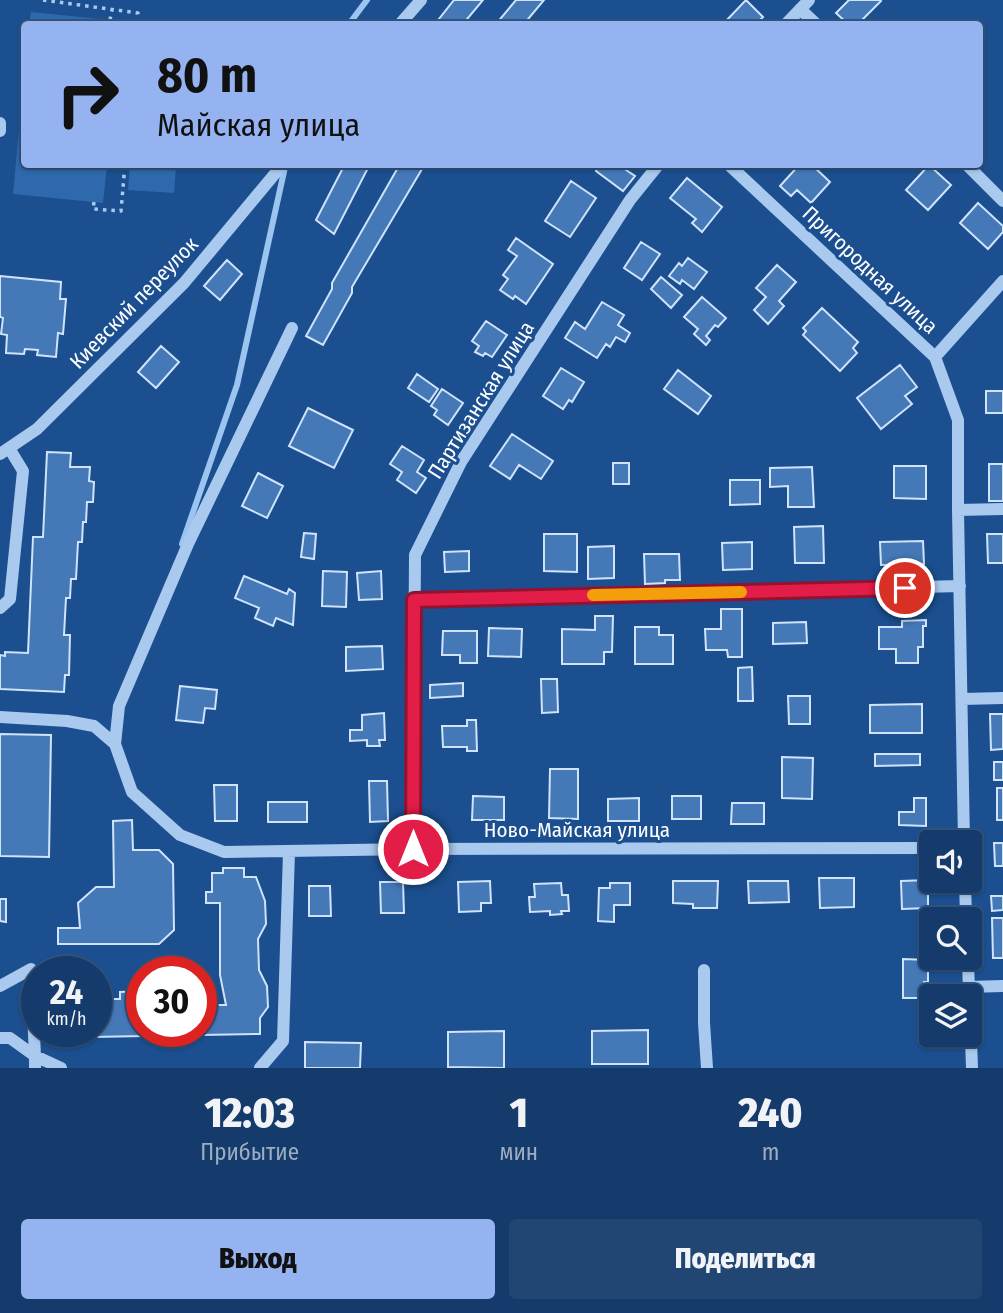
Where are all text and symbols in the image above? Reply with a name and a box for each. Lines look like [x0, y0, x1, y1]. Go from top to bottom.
text: 80 m [157, 46, 257, 105]
icon: right [42, 49, 133, 140]
text: Майская улица [157, 106, 360, 144]
street label: Пригородная улица [797, 201, 943, 339]
street label: Киевский переулок [64, 231, 204, 374]
street label: Партизанская улица [422, 316, 540, 484]
pin [875, 558, 935, 618]
icon: arrive [886, 569, 924, 607]
position arrow [376, 812, 450, 886]
street label: Ново-Майская улица [484, 817, 670, 843]
map controls [919, 830, 982, 1047]
button: sound [919, 830, 982, 893]
button: search [919, 907, 982, 970]
speed limit sign: 30 [126, 956, 217, 1047]
text: 24 [50, 971, 83, 1013]
button: layers [919, 984, 982, 1047]
text: km/h [46, 1008, 87, 1030]
text: 12:03 [204, 1088, 295, 1138]
text: 1 [510, 1088, 528, 1138]
text: 240 [738, 1088, 803, 1138]
text: Прибытие [200, 1138, 299, 1166]
text: мин [499, 1138, 538, 1166]
text: m [762, 1138, 779, 1166]
button: Выход [21, 1219, 495, 1299]
button: Поделиться [509, 1219, 982, 1299]

